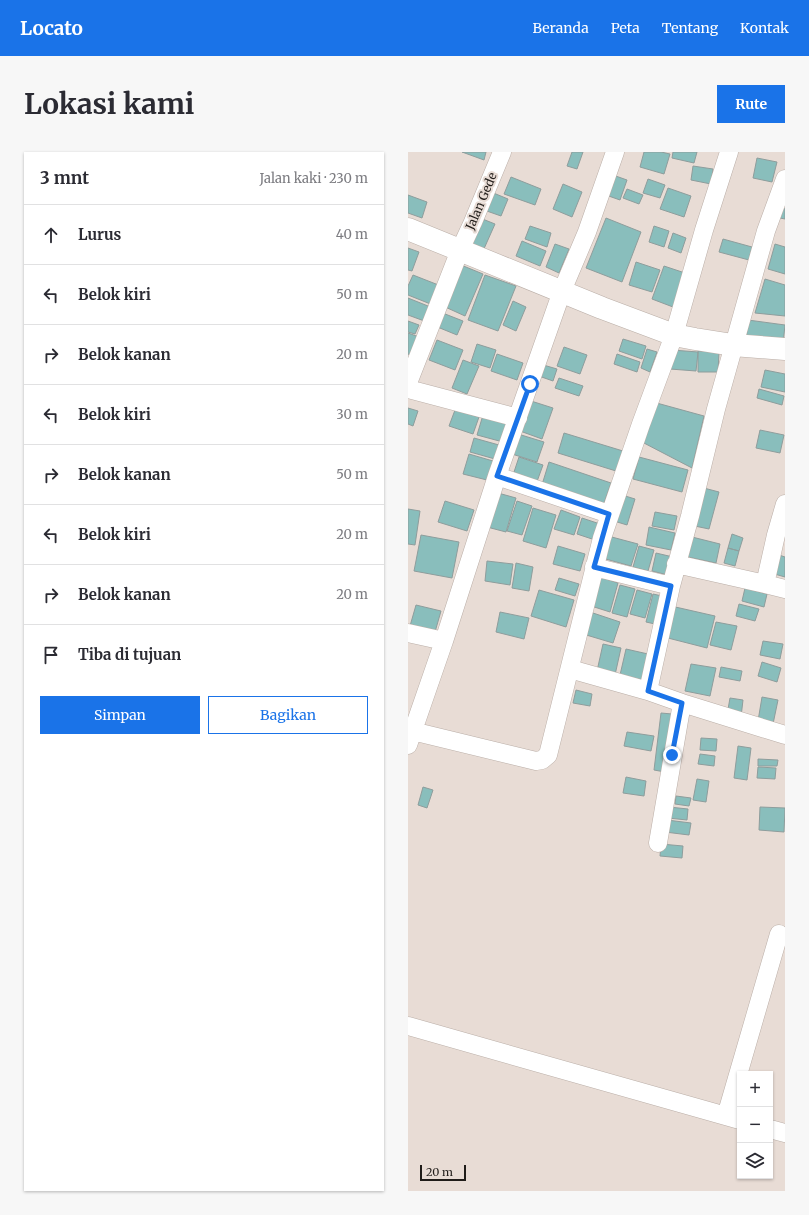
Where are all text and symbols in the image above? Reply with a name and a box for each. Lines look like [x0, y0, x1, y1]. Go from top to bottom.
text: Locato [20, 16, 83, 40]
text: Beranda [533, 19, 589, 37]
text: Peta [611, 19, 640, 37]
text: Tentang [662, 19, 718, 37]
text: Kontak [740, 19, 789, 37]
button: Rute [717, 85, 785, 123]
text: Lokasi kami [24, 86, 194, 122]
text: 3 mnt [40, 167, 89, 189]
text: Jalan kaki · 230 m [260, 170, 368, 187]
street label: Jalan Gede [462, 170, 500, 233]
icon: ahead [40, 224, 62, 246]
text: Lurus [78, 225, 121, 244]
text: 40 m [336, 226, 368, 243]
icon: left [40, 284, 62, 306]
text: Belok kiri [78, 285, 151, 304]
text: 50 m [336, 286, 368, 303]
icon: right [40, 344, 62, 366]
text: Belok kanan [78, 345, 171, 364]
text: 20 m [336, 346, 368, 363]
route start [521, 375, 539, 393]
icon: left [40, 404, 62, 426]
text: Belok kiri [78, 405, 151, 424]
text: 30 m [336, 406, 368, 423]
icon: right [40, 464, 62, 486]
text: Belok kanan [78, 465, 171, 484]
text: 50 m [336, 466, 368, 483]
icon: left [40, 524, 62, 546]
text: Belok kiri [78, 525, 151, 544]
text: 20 m [336, 526, 368, 543]
icon: right [40, 584, 62, 606]
text: Belok kanan [78, 585, 171, 604]
text: 20 m [336, 586, 368, 603]
icon: arrive [40, 644, 62, 666]
text: Tiba di tujuan [78, 645, 181, 664]
button: Simpan [40, 696, 200, 734]
button: Bagikan [208, 696, 368, 734]
route end [663, 746, 681, 764]
map controls [737, 1071, 773, 1179]
button: + [737, 1071, 773, 1107]
button: − [737, 1107, 773, 1143]
button: layers [737, 1143, 773, 1179]
scale bar [420, 1163, 466, 1182]
text: 20 m [426, 1165, 453, 1179]

